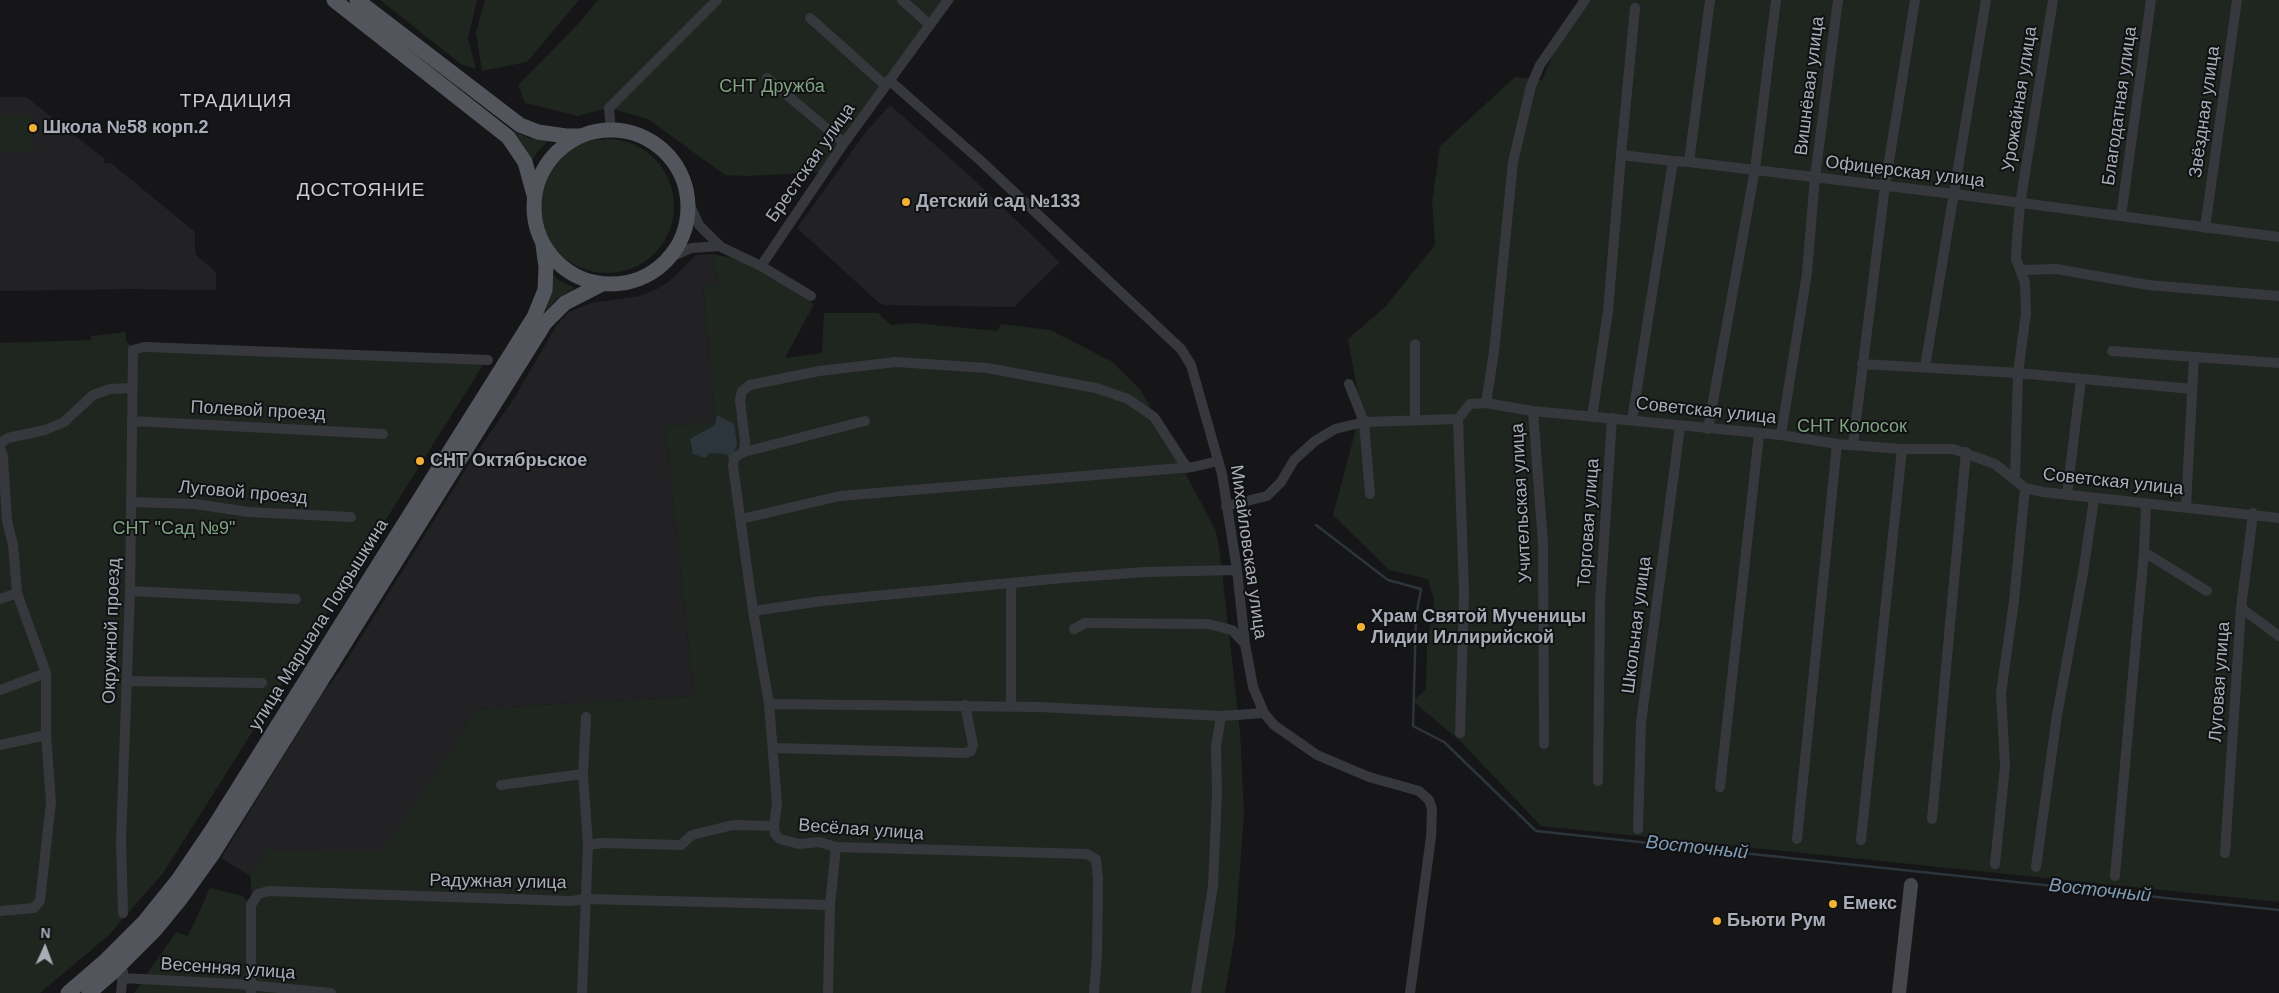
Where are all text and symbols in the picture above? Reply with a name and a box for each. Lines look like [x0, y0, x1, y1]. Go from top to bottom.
street label: Вишнёвая улица [1791, 15, 1829, 157]
street label: Урожайная улица [1998, 25, 2042, 173]
street label: Благодатная улица [2098, 25, 2142, 187]
street label: Звёздная улица [2185, 45, 2225, 179]
park label: СНТ Дружба [719, 76, 825, 98]
district label: ТРАДИЦИЯ [179, 91, 293, 113]
street label: Брестская улица [762, 99, 860, 227]
place label: Школа №58 корп.2 [43, 117, 209, 139]
marker: Школа №58 корп.2 [27, 122, 39, 134]
street label: Офицерская улица [1824, 152, 1986, 192]
district label: ДОСТОЯНИЕ [296, 180, 426, 202]
place label: Детский сад №133 [916, 191, 1080, 213]
marker: Детский сад №133 [900, 196, 912, 208]
street label: Советская улица [1635, 393, 1777, 429]
street label: Полевой проезд [190, 397, 326, 425]
park label: СНТ Колосок [1797, 416, 1907, 438]
street label: Учительская улица [1507, 423, 1537, 583]
place label: СНТ Октябрьское [430, 450, 587, 472]
marker: СНТ Октябрьское [414, 455, 426, 467]
street label: Торговая улица [1574, 458, 1604, 588]
street label: Михайловская улица [1225, 464, 1271, 640]
street label: Советская улица [2042, 464, 2184, 500]
street label: Луговой проезд [178, 477, 308, 509]
street label: улица Маршала Покрышкина [245, 515, 393, 735]
park label: СНТ "Сад №9" [113, 518, 235, 540]
street label: Школьная улица [1618, 555, 1656, 695]
street label: Окружной проезд [99, 558, 125, 704]
place label: Храм Святой Мученицы Лидии Иллирийской [1371, 606, 1586, 649]
marker: Храм Святой Мученицы Лидии Иллирийской [1355, 621, 1367, 633]
street label: Луговая улица [2205, 621, 2235, 743]
street label: Весёлая улица [798, 815, 924, 845]
water label: Восточный [1645, 831, 1749, 865]
street label: Радужная улица [429, 870, 567, 894]
water label: Восточный [2048, 874, 2152, 908]
place label: Емекс [1843, 893, 1897, 915]
marker: Емекс [1827, 898, 1839, 910]
place label: Бьюти Рум [1727, 910, 1826, 932]
marker: Бьюти Рум [1711, 915, 1723, 927]
north arrow [20, 923, 70, 973]
text: N [40, 925, 51, 941]
street label: Весенняя улица [160, 954, 296, 984]

